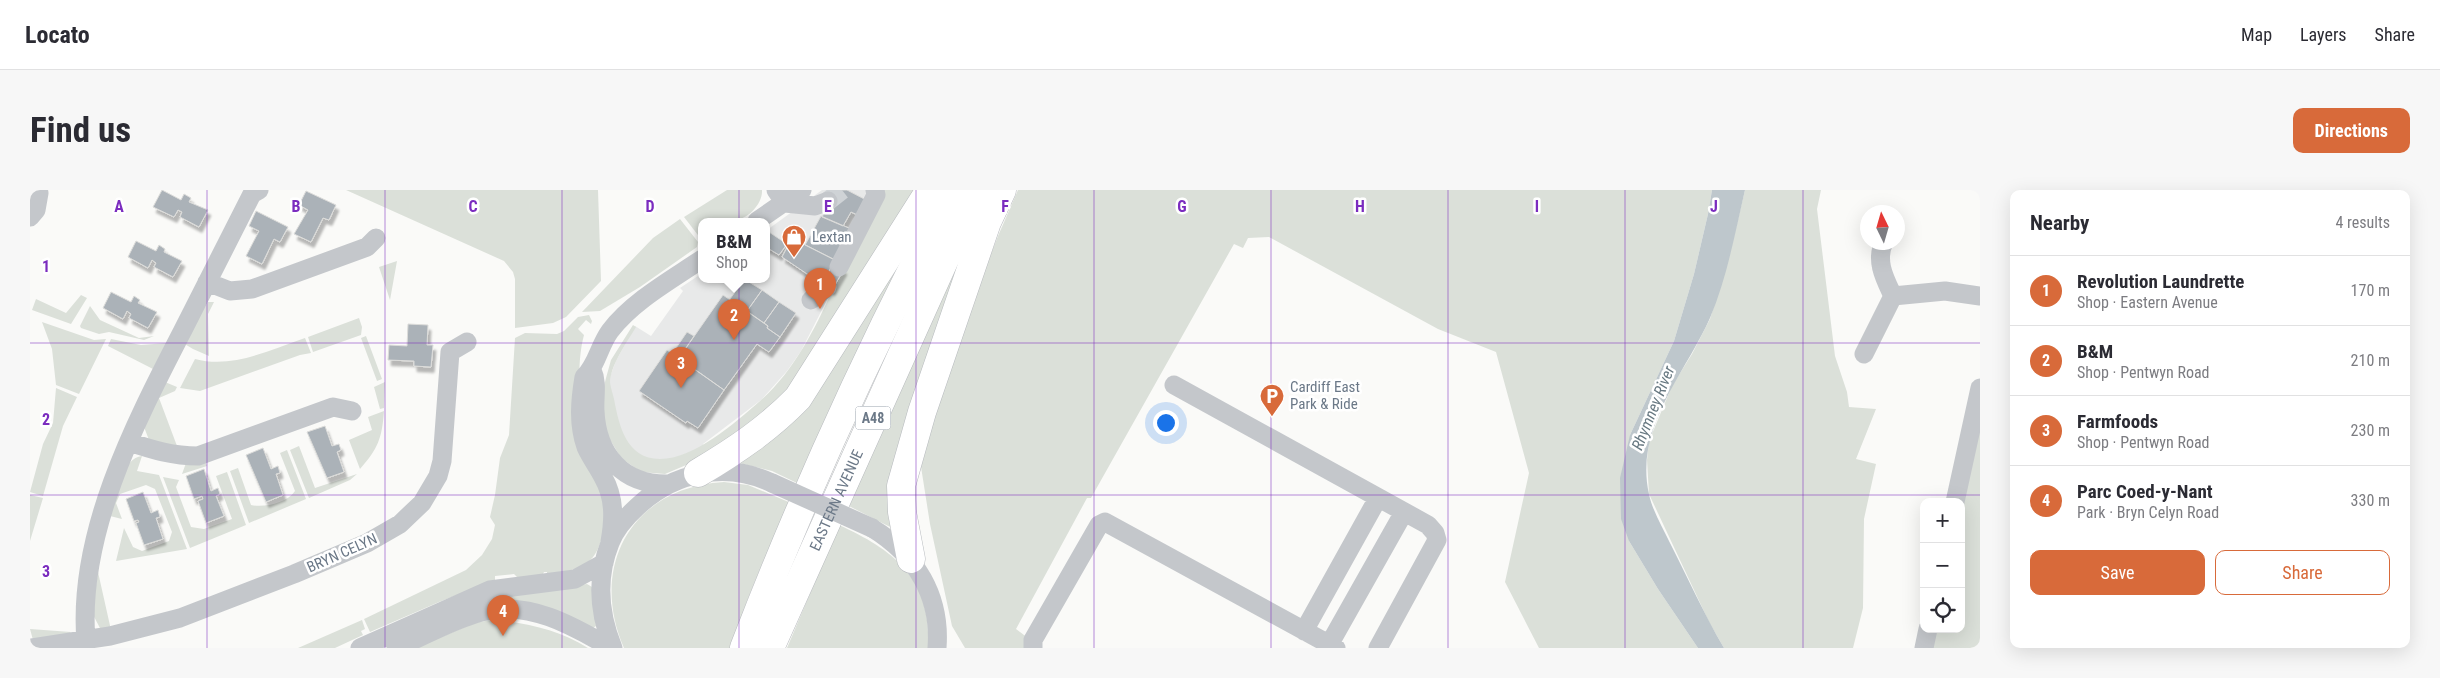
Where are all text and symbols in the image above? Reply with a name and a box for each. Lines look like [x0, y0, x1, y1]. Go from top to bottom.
text: Locato [25, 21, 90, 49]
text: Map [2241, 24, 2272, 45]
text: Layers [2300, 24, 2347, 45]
text: Share [2375, 24, 2415, 45]
button: Directions [2293, 108, 2410, 153]
text: Find us [30, 110, 131, 151]
text: A [114, 197, 124, 216]
text: B [292, 197, 301, 216]
text: C [468, 197, 478, 216]
text: D [645, 197, 655, 216]
text: E [824, 197, 832, 216]
text: F [1001, 197, 1009, 216]
text: G [1177, 197, 1187, 216]
text: H [1355, 197, 1365, 216]
text: I [1535, 197, 1539, 216]
text: J [1710, 197, 1718, 216]
north arrow [1860, 205, 1905, 250]
text: Nearby [2030, 211, 2089, 235]
text: 4 results [2335, 213, 2390, 232]
popup [698, 218, 770, 283]
shop icon: Lextan [781, 224, 807, 258]
place label: Lextan [812, 228, 852, 246]
text: B&M [716, 230, 752, 253]
text: Shop [716, 253, 748, 272]
text: 1 [42, 257, 50, 276]
pin: 1 [804, 268, 836, 309]
text: Revolution Laundrette [2077, 270, 2244, 293]
text: 1 [2042, 281, 2050, 300]
text: 170 m [2351, 281, 2390, 300]
text: Shop · Eastern Avenue [2077, 293, 2218, 312]
pin: 2 [718, 299, 750, 340]
text: B&M [2077, 340, 2113, 363]
pin: 3 [665, 347, 697, 388]
text: 2 [2042, 351, 2050, 370]
text: 210 m [2351, 351, 2390, 370]
water label: Rhymney River [1628, 362, 1679, 453]
text: Shop · Pentwyn Road [2077, 363, 2210, 382]
place label: Cardiff East Park & Ride [1290, 378, 1360, 413]
parking icon: Cardiff East Park & Ride [1259, 383, 1285, 417]
road number: A48 [856, 407, 890, 430]
text: 2 [42, 410, 50, 429]
your location [1153, 410, 1179, 436]
text: Farmfoods [2077, 410, 2158, 433]
text: 3 [2042, 421, 2050, 440]
text: 230 m [2351, 421, 2390, 440]
text: Shop · Pentwyn Road [2077, 433, 2210, 452]
street label: EASTERN AVENUE [806, 447, 867, 554]
text: Parc Coed-y-Nant [2077, 480, 2213, 503]
text: 4 [2042, 491, 2050, 510]
text: 330 m [2351, 491, 2390, 510]
map controls [1920, 498, 1965, 633]
button: + [1920, 498, 1965, 543]
text: Park · Bryn Celyn Road [2077, 503, 2219, 522]
street label: BRYN CELYN [304, 530, 380, 576]
button: − [1920, 543, 1965, 588]
button: Save [2030, 550, 2205, 595]
button: Share [2215, 550, 2390, 595]
text: 3 [42, 562, 50, 581]
button: locate [1920, 588, 1965, 633]
pin: 4 [487, 595, 519, 636]

